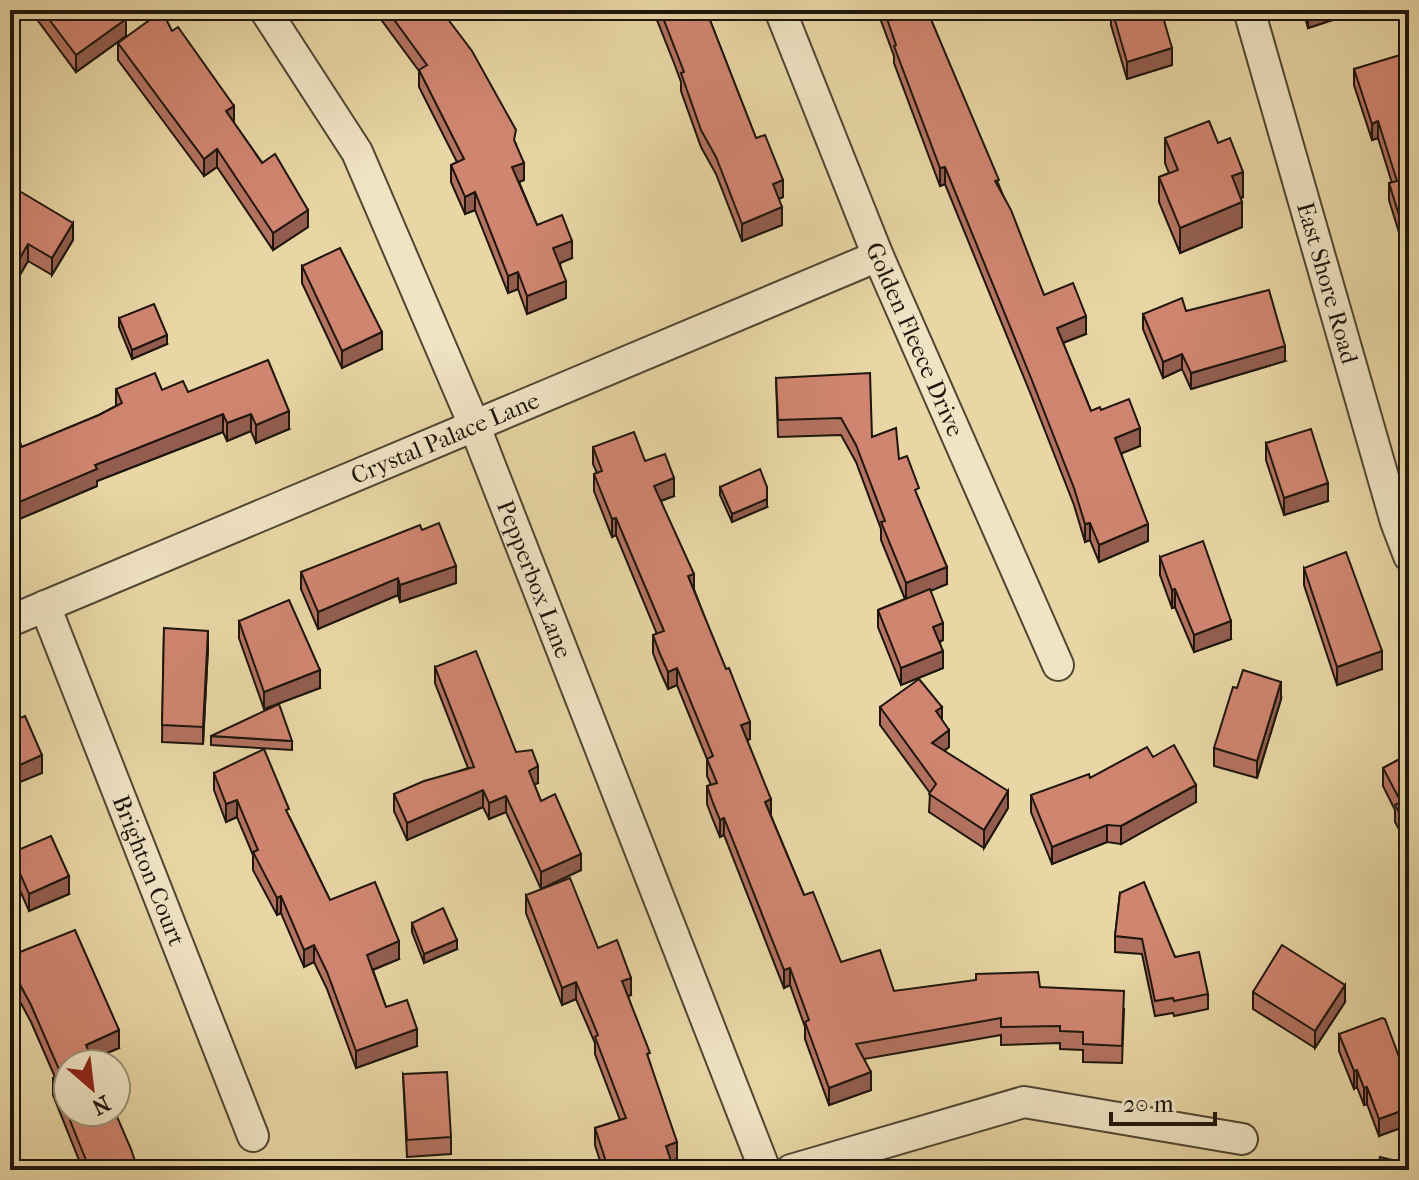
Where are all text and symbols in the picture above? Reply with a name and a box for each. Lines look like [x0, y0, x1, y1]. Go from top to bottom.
street label: East Shore Road [1291, 199, 1364, 368]
street label: Golden Fleece Drive [860, 238, 970, 441]
street label: Crystal Palace Lane [347, 386, 544, 490]
street label: Pepperbox Lane [491, 496, 578, 662]
street label: Brighton Court [107, 791, 191, 950]
north arrow [52, 1048, 132, 1128]
scale bar [1111, 1076, 1215, 1126]
text: N [87, 1089, 114, 1120]
text: 20 m [1123, 1090, 1174, 1118]

